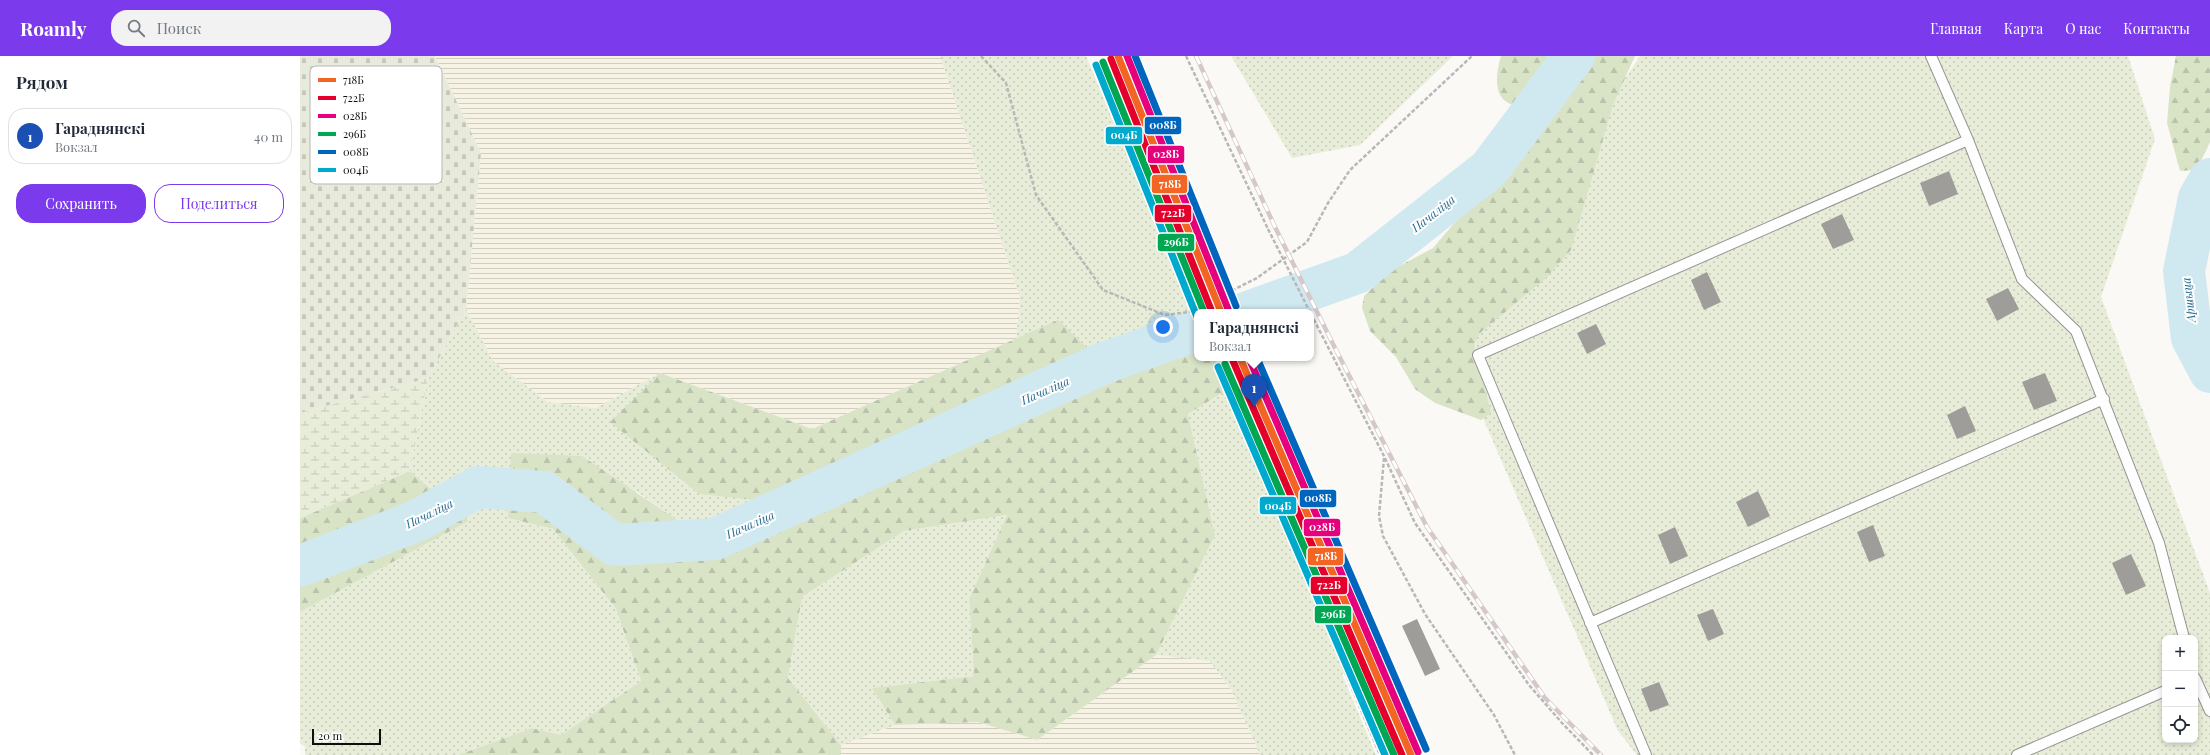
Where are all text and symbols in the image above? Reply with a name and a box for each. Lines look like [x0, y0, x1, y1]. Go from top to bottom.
search box [111, 10, 391, 46]
text: Roamly [20, 15, 87, 41]
icon: search [125, 17, 147, 39]
text: Поиск [157, 18, 201, 38]
text: Главная [1930, 19, 1982, 38]
text: Карта [2004, 19, 2043, 38]
text: О нас [2065, 19, 2101, 38]
text: Контакты [2123, 19, 2190, 38]
legend [310, 66, 442, 184]
text: Рядом [16, 71, 68, 93]
text: 718Б [343, 72, 364, 87]
text: 722Б [343, 90, 365, 105]
text: 028Б [343, 108, 368, 123]
line badge: 008Б [1144, 116, 1182, 135]
text: 008Б [1149, 117, 1177, 132]
text: Гараднянскі [55, 118, 145, 138]
text: 296Б [343, 126, 367, 141]
line badge: 004Б [1105, 126, 1143, 145]
text: 004Б [1110, 127, 1138, 142]
text: 1 [28, 128, 32, 145]
text: 40 m [254, 128, 283, 145]
text: Вокзал [55, 138, 98, 155]
text: 008Б [343, 144, 369, 159]
line badge: 028Б [1147, 145, 1185, 164]
text: 028Б [1153, 146, 1179, 161]
text: 004Б [343, 162, 369, 177]
line badge: 718Б [1151, 174, 1188, 194]
text: 718Б [1159, 176, 1181, 191]
button: Сохранить [16, 184, 146, 223]
button: Поделиться [154, 184, 284, 223]
water label: Пачаліца [1407, 191, 1458, 236]
line badge: 722Б [1154, 204, 1192, 223]
text: 722Б [1161, 205, 1185, 220]
line badge: 296Б [1157, 233, 1195, 252]
text: 296Б [1163, 234, 1189, 249]
water label: Аршыца [2177, 277, 2199, 325]
popup [1194, 309, 1314, 361]
your location [1153, 317, 1173, 337]
text: Гараднянскі [1209, 317, 1299, 337]
text: Вокзал [1209, 337, 1251, 354]
water label: Пачаліца [1017, 372, 1072, 408]
pin: 1 [1241, 374, 1267, 407]
line badge: 008Б [1299, 489, 1337, 508]
text: 008Б [1304, 490, 1332, 505]
water label: Пачаліца [402, 495, 456, 532]
line badge: 004Б [1259, 496, 1297, 515]
text: 004Б [1264, 498, 1292, 513]
water label: Пачаліца [722, 506, 777, 542]
line badge: 028Б [1303, 518, 1341, 537]
text: 028Б [1309, 519, 1335, 534]
line badge: 718Б [1307, 547, 1344, 566]
text: 718Б [1315, 548, 1337, 563]
line badge: 722Б [1310, 576, 1348, 595]
text: 722Б [1317, 577, 1341, 592]
line badge: 296Б [1314, 605, 1352, 624]
text: 296Б [1320, 606, 1346, 621]
map controls [2162, 635, 2198, 743]
button: + [2162, 635, 2198, 671]
button: − [2162, 671, 2198, 707]
button: locate [2162, 707, 2198, 743]
scale bar [312, 727, 381, 746]
text: 20 m [318, 728, 342, 743]

